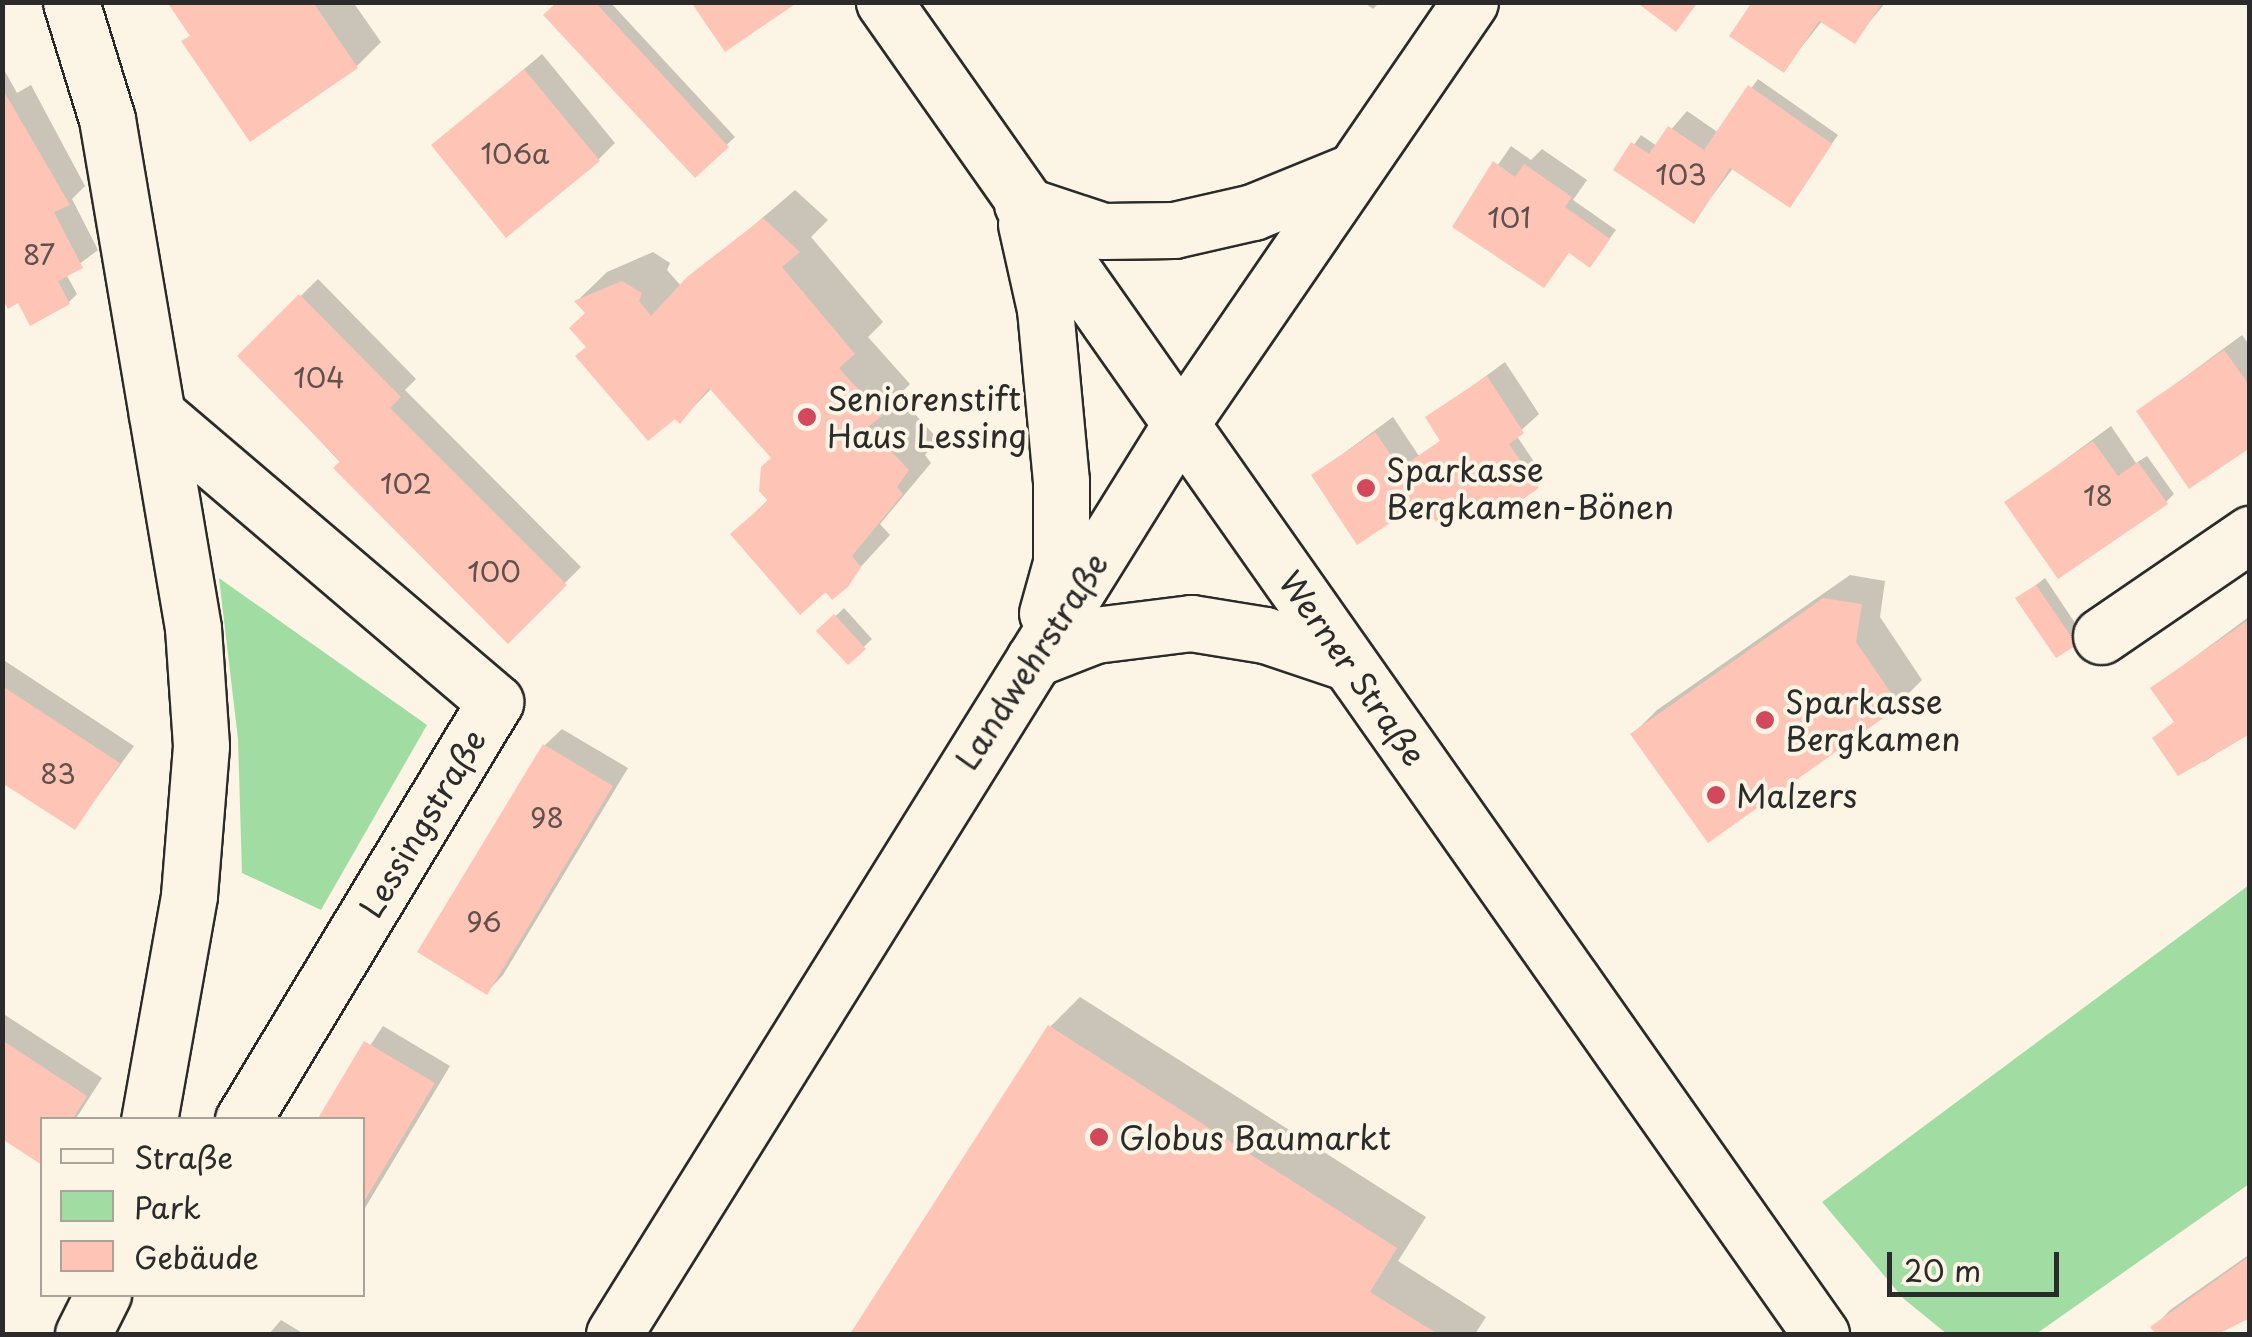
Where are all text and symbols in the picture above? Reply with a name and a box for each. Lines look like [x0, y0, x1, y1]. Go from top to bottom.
house number: 106a [481, 136, 549, 170]
house number: 103 [1655, 157, 1707, 191]
house number: 101 [1487, 200, 1531, 234]
house number: 87 [23, 237, 55, 271]
house number: 104 [293, 360, 345, 394]
place label: Seniorenstift Haus Lessing [827, 380, 1026, 455]
marker: Seniorenstift Haus Lessing [796, 406, 818, 428]
place label: Sparkasse Bergkamen-Bönen [1386, 451, 1674, 526]
house number: 102 [380, 466, 432, 500]
marker: Sparkasse Bergkamen-Bönen [1355, 477, 1377, 499]
house number: 18 [2083, 478, 2113, 512]
street label: Landwehrstraße [947, 546, 1115, 776]
house number: 100 [467, 554, 521, 588]
street label: Werner Straße [1271, 563, 1435, 773]
place label: Sparkasse Bergkamen [1785, 683, 1960, 758]
marker: Sparkasse Bergkamen [1754, 709, 1776, 731]
street label: Lessingstraße [351, 722, 493, 924]
house number: 83 [40, 756, 76, 790]
place label: Malzers [1736, 776, 1857, 814]
marker: Malzers [1705, 784, 1727, 806]
house number: 98 [530, 800, 564, 834]
house number: 96 [466, 904, 502, 938]
legend [40, 1117, 365, 1297]
place label: Globus Baumarkt [1119, 1118, 1390, 1156]
marker: Globus Baumarkt [1088, 1126, 1110, 1148]
text: Straße [134, 1134, 233, 1179]
text: Park [134, 1184, 201, 1229]
scale bar [1892, 1232, 2064, 1294]
text: Gebäude [134, 1234, 259, 1279]
text: 20 m [1904, 1247, 1981, 1292]

